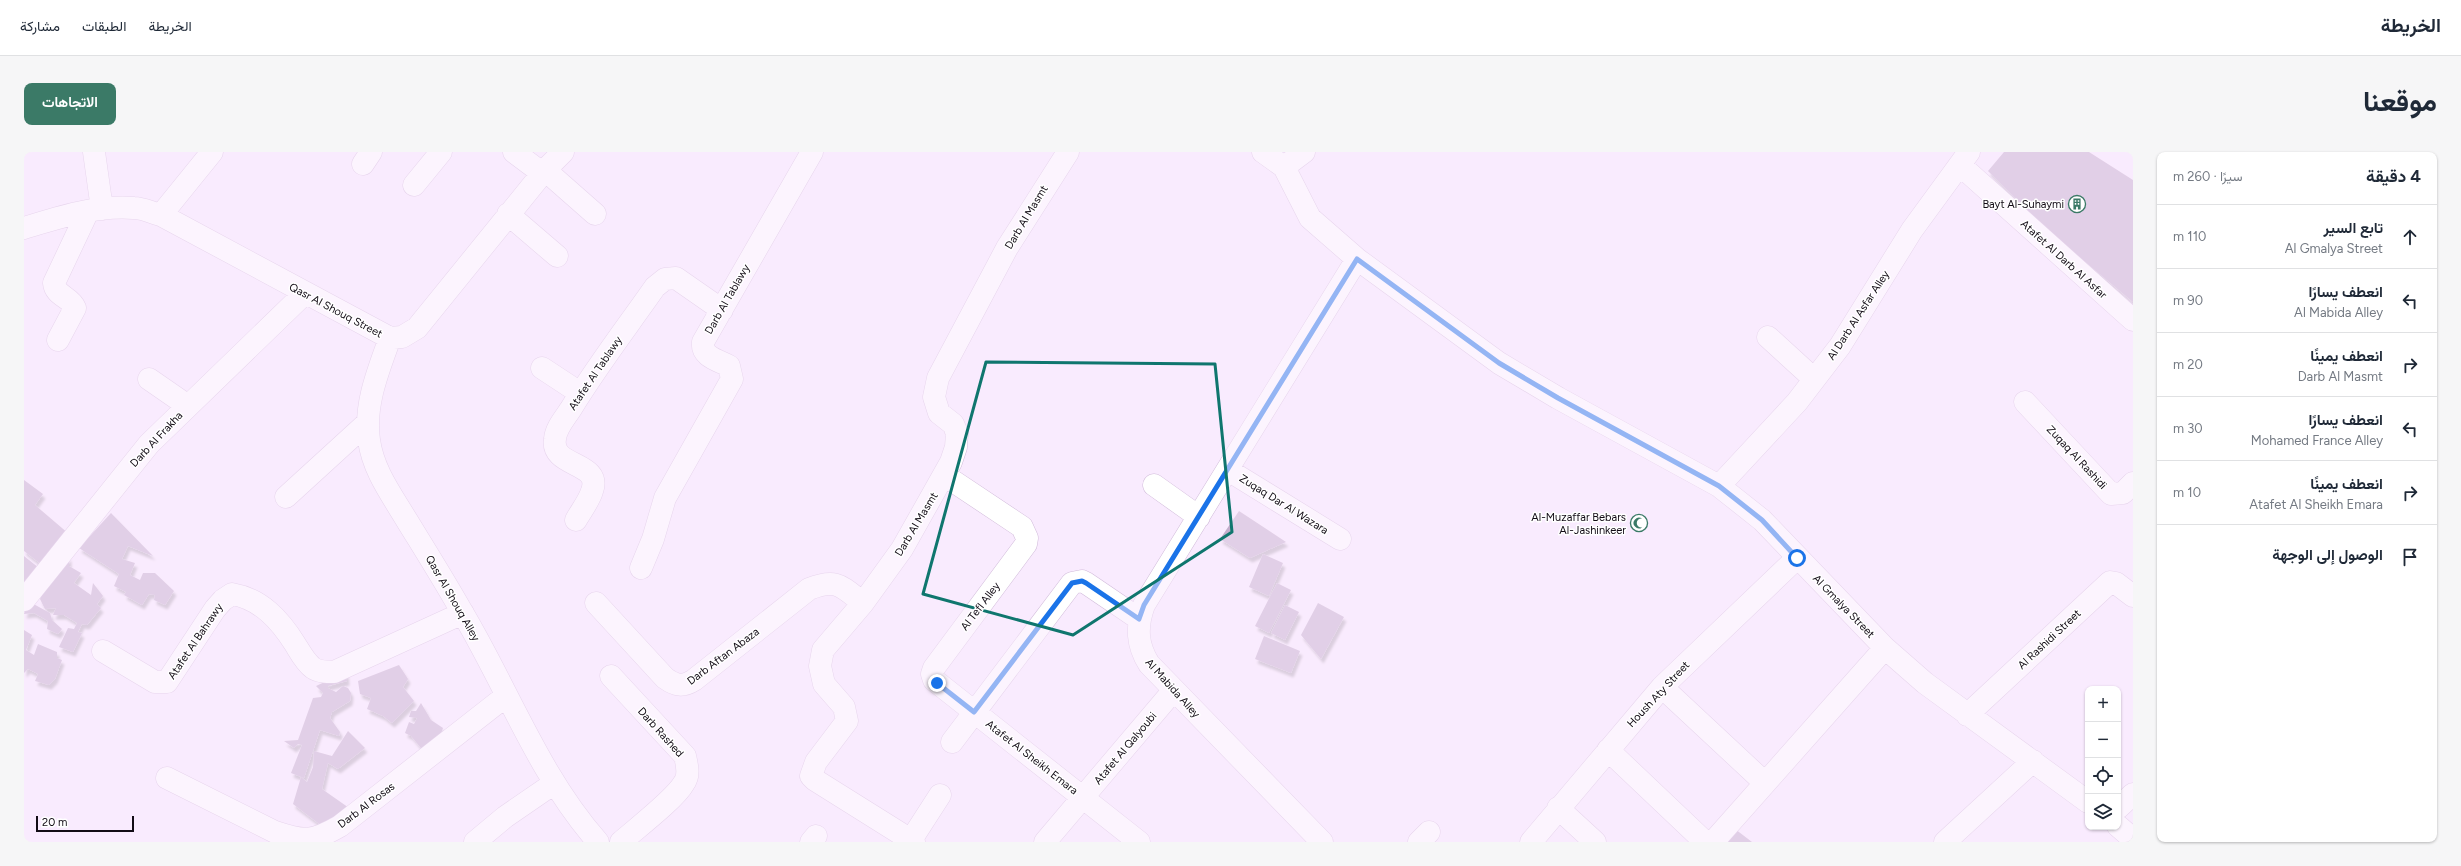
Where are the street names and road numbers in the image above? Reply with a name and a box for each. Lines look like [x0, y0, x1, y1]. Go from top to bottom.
street label: Darb Al Masmt [1002, 183, 1051, 252]
street label: Atafet Al Darb Al Asfar [2018, 217, 2110, 302]
street label: Darb Al Tablawy [702, 262, 753, 336]
street label: Al Darb Al Asfar Alley [1825, 268, 1892, 362]
street label: Qasr Al Shouq Street [287, 280, 385, 341]
street label: Atafet Al Tablawy [566, 334, 625, 413]
street label: Darb Al Frakha [127, 409, 185, 470]
street label: Zuqaq Al Rashidi [2044, 423, 2109, 492]
street label: Zuqaq Dar Al Wazara [1237, 472, 1331, 537]
street label: Darb Al Masmt [892, 490, 941, 559]
street label: Qasr Al Shouq Alley [423, 553, 482, 644]
street label: Al Gmalya Street [1810, 572, 1877, 641]
street label: Al Tefl Alley [958, 579, 1003, 633]
street label: Atafet Al Bahrawy [165, 601, 226, 682]
street label: Al Rashidi Street [2015, 607, 2084, 672]
street label: Darb Aftan Abaza [685, 625, 762, 688]
street label: Al Mabida Alley [1143, 656, 1203, 721]
street label: Housh Aty Street [1624, 659, 1692, 730]
street label: Darb Rashed [635, 705, 686, 760]
street label: Atafet Al Qalyoubi [1091, 709, 1159, 787]
street label: Atafet Al Sheikh Emara [983, 717, 1080, 797]
street label: Darb Al Rosas [335, 780, 397, 831]

